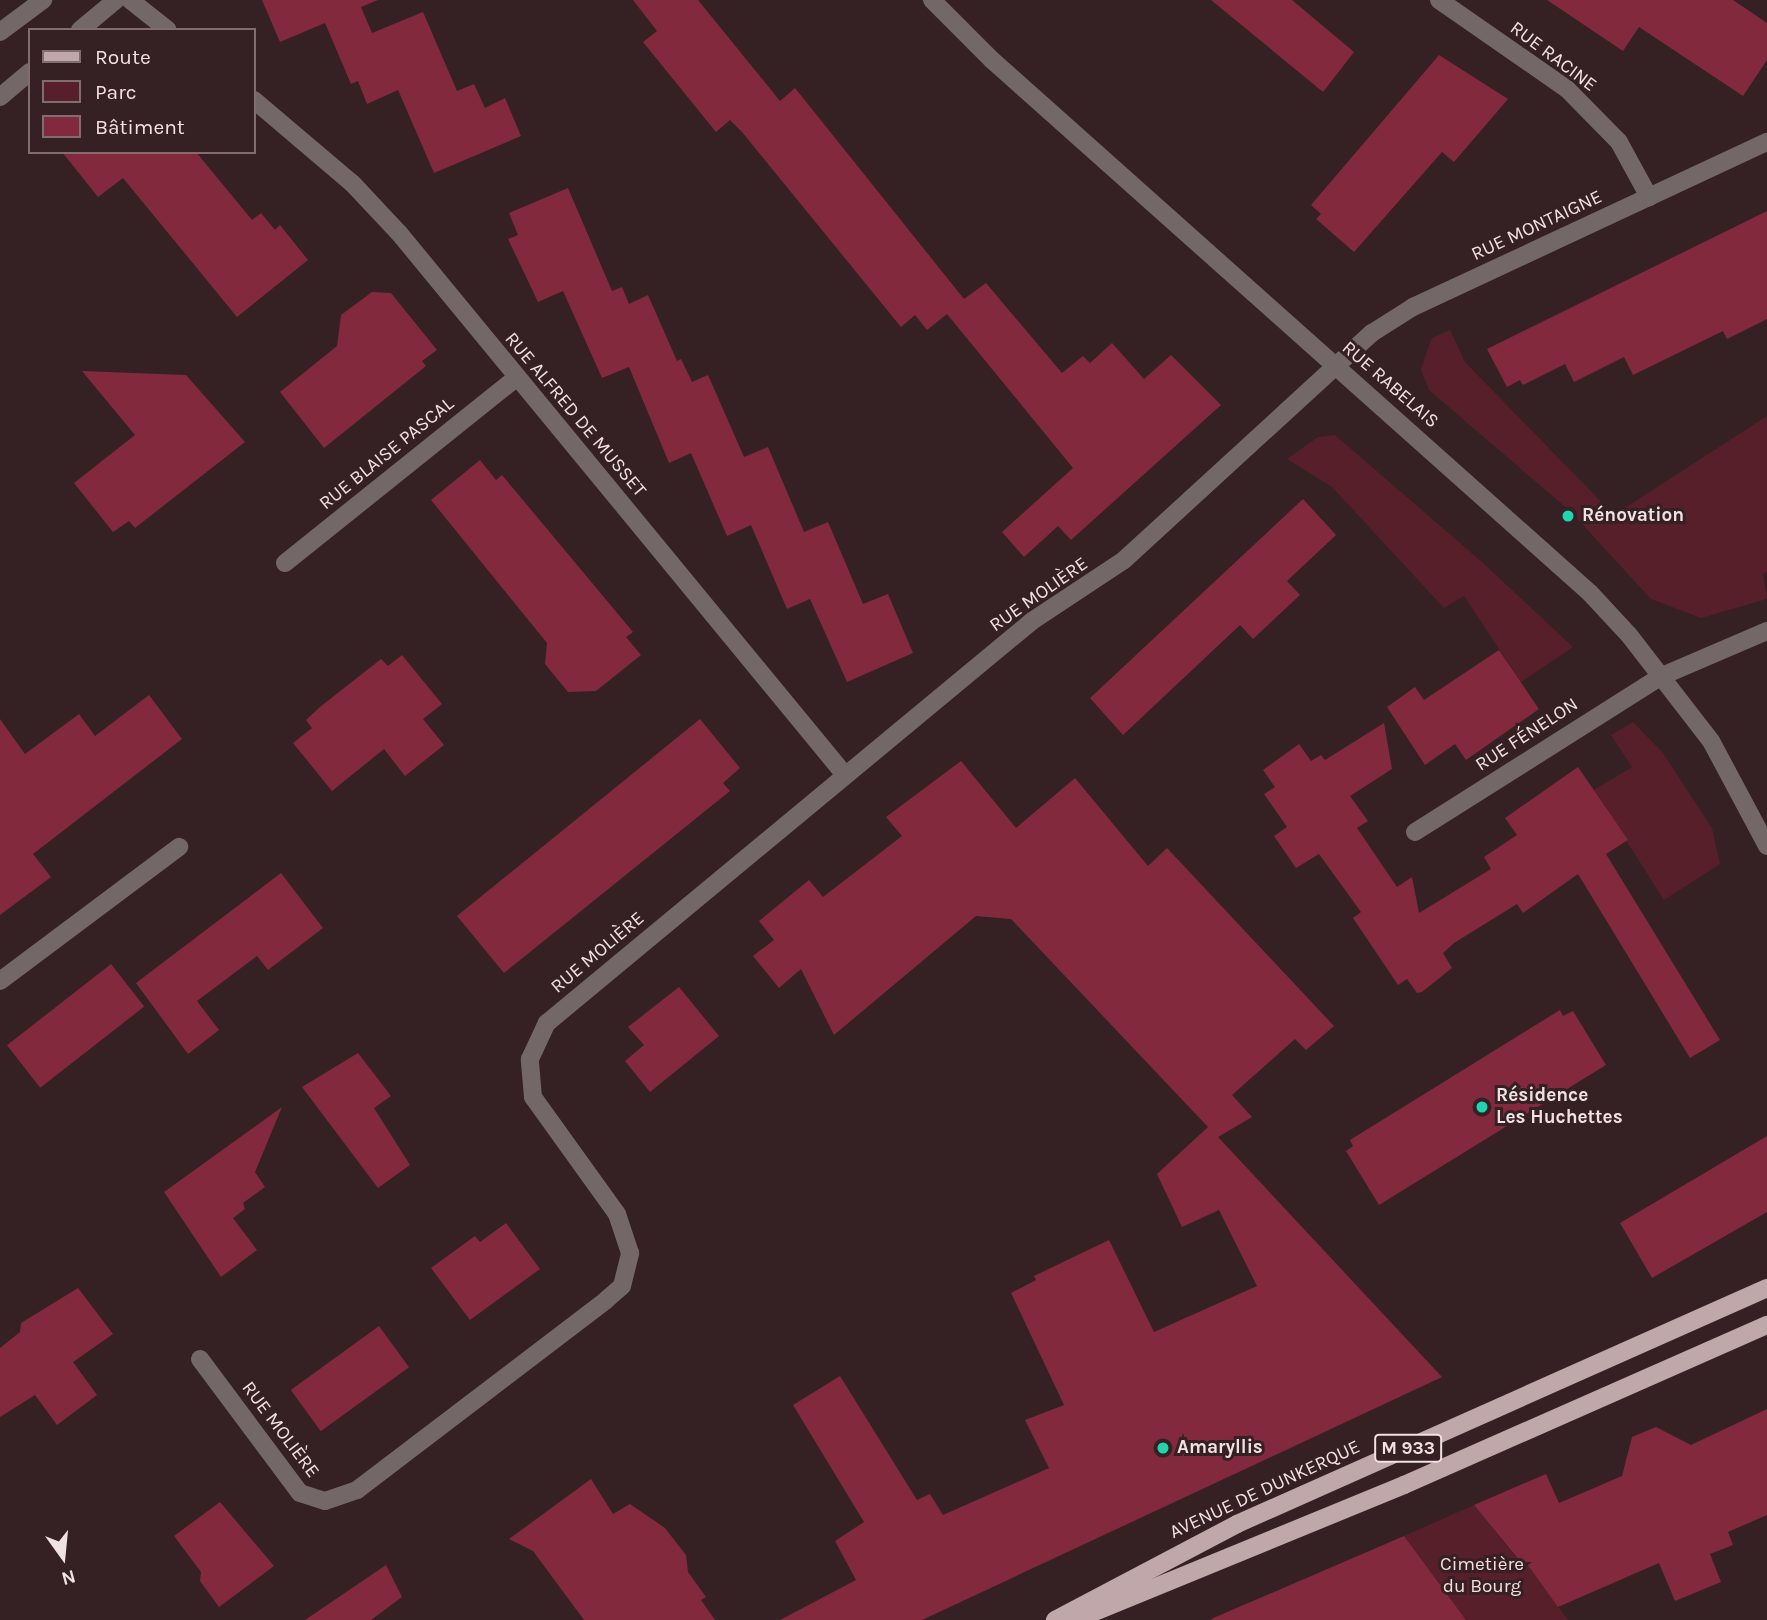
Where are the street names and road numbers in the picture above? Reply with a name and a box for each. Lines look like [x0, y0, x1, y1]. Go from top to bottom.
street label: RUE RACINE [1505, 17, 1601, 97]
street label: RUE MONTAIGNE [1468, 186, 1606, 266]
street label: RUE ALFRED DE MUSSET [499, 328, 651, 502]
street label: RUE RABELAIS [1337, 337, 1443, 433]
street label: RUE BLAISE PASCAL [315, 393, 459, 515]
street label: RUE MOLIÈRE [985, 553, 1093, 637]
street label: RUE FÉNELON [1471, 693, 1583, 777]
street label: RUE MOLIÈRE [547, 907, 649, 999]
street label: RUE MOLIÈRE [236, 1377, 324, 1483]
road number: M 933 [1373, 1434, 1443, 1462]
street label: AVENUE DE DUNKERQUE [1166, 1436, 1364, 1544]

